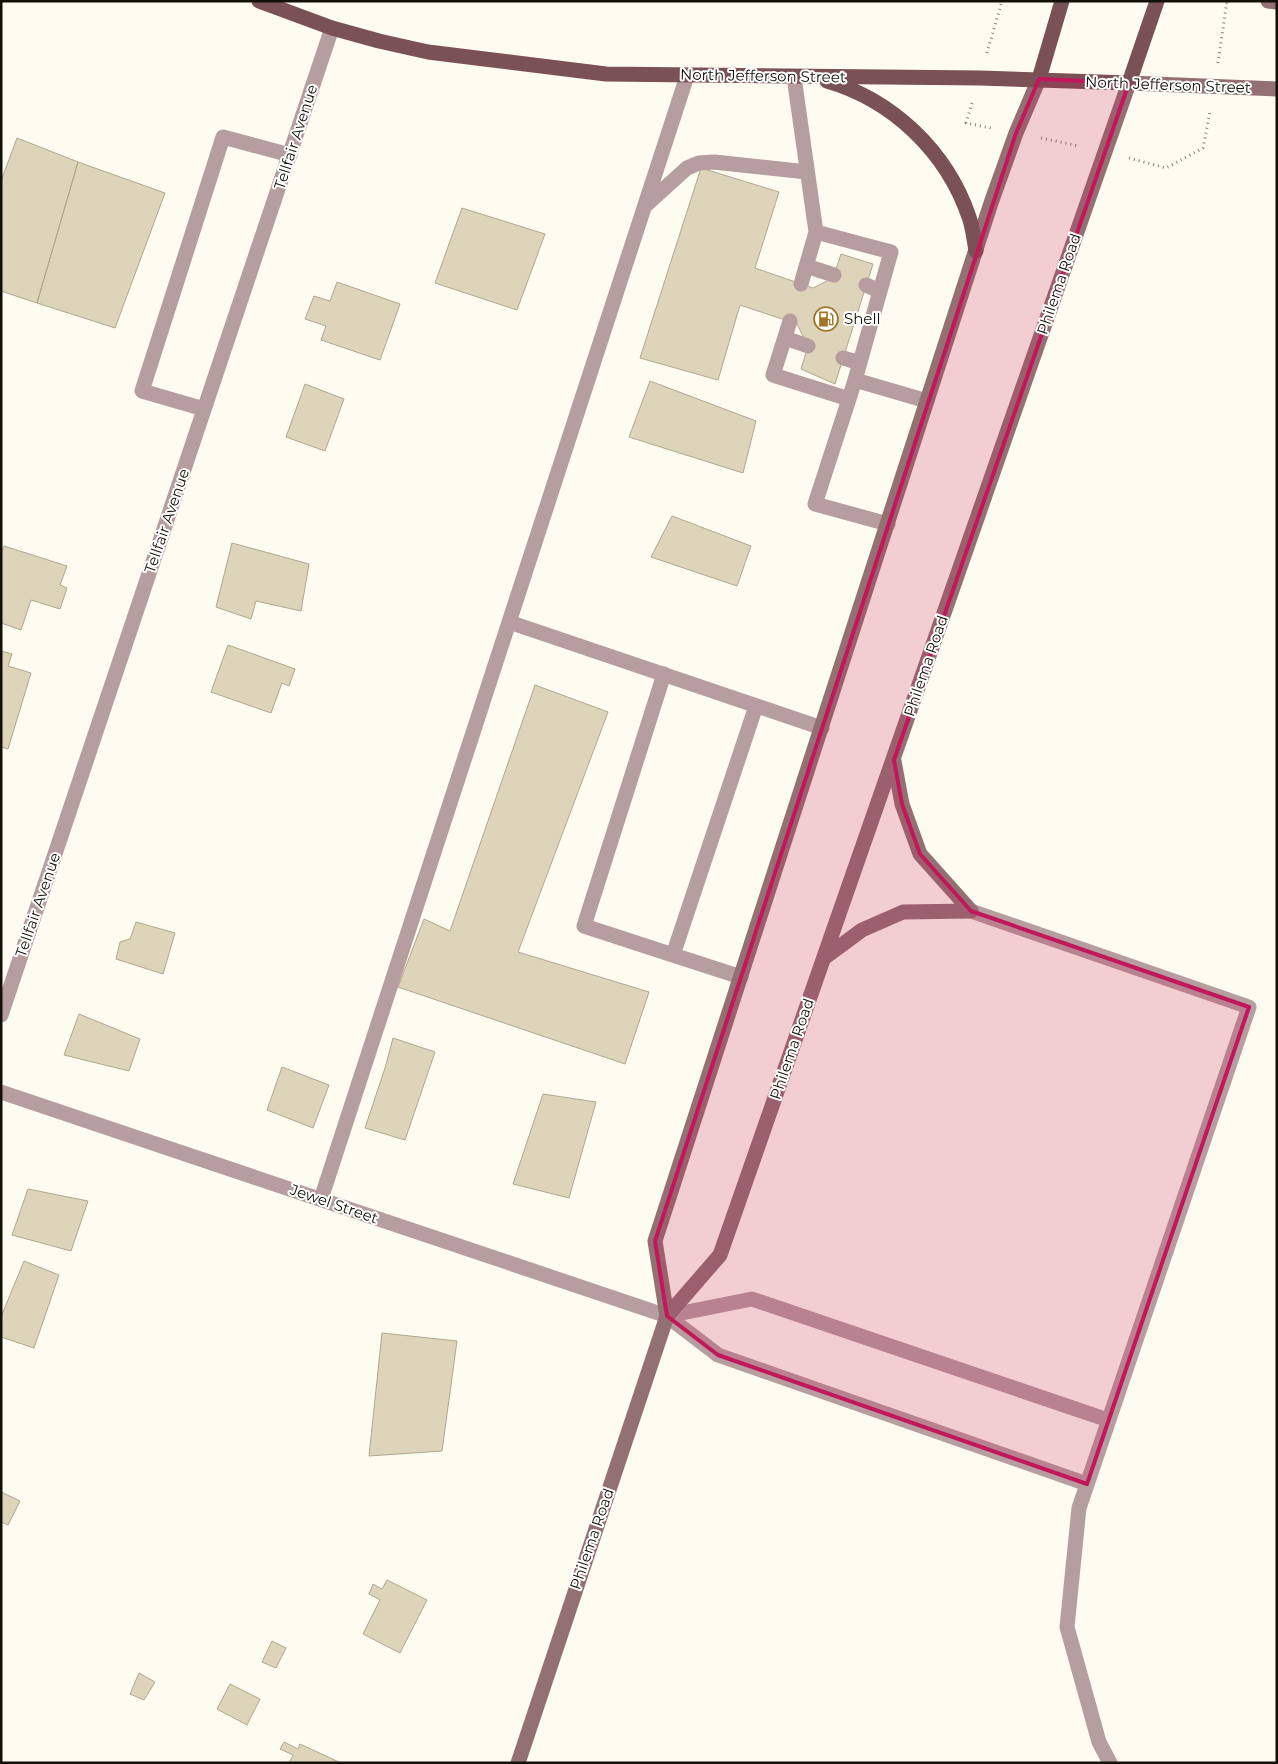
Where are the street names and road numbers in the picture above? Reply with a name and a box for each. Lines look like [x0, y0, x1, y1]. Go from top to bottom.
street label: North Jefferson Street [680, 65, 846, 86]
street label: North Jefferson Street [1085, 72, 1251, 97]
street label: Tellfair Avenue [270, 82, 321, 192]
street label: Philema Road [1032, 231, 1085, 337]
street label: Tellfair Avenue [140, 466, 193, 576]
street label: Philema Road [899, 613, 952, 719]
street label: Tellfair Avenue [11, 850, 64, 960]
street label: Philema Road [765, 996, 818, 1102]
street label: Jewel Street [287, 1179, 381, 1227]
street label: Philema Road [565, 1486, 618, 1592]

